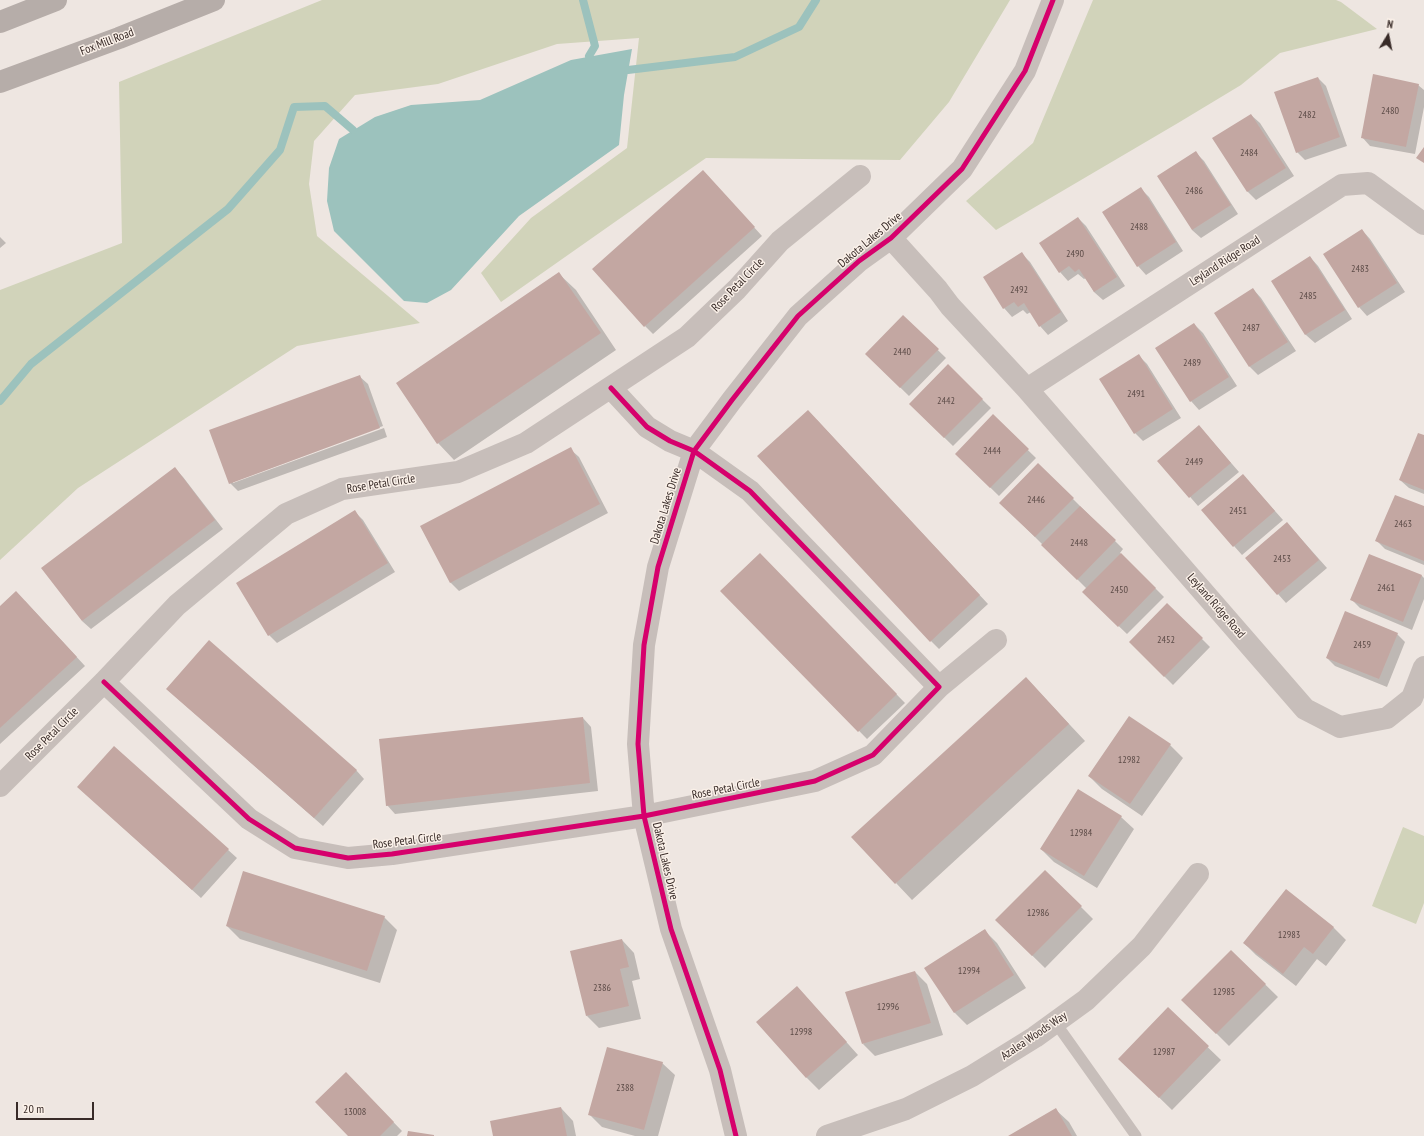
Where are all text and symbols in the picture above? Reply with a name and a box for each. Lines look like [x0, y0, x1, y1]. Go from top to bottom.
north arrow [1368, 16, 1408, 56]
text: N [1386, 17, 1394, 32]
street label: Fox Mill Road [78, 25, 136, 59]
house number: 2480 [1381, 105, 1399, 117]
house number: 2482 [1298, 109, 1316, 121]
house number: 2484 [1240, 147, 1258, 159]
house number: 2486 [1185, 185, 1203, 197]
street label: Dakota Lakes Drive [835, 209, 905, 271]
house number: 2488 [1130, 221, 1148, 233]
street label: Leyland Ridge Road [1187, 233, 1263, 289]
house number: 2490 [1066, 248, 1084, 260]
street label: Rose Petal Circle [709, 255, 767, 315]
house number: 2483 [1351, 263, 1369, 275]
house number: 2492 [1010, 284, 1028, 296]
house number: 2485 [1299, 290, 1317, 302]
house number: 2487 [1242, 322, 1260, 334]
house number: 2440 [893, 346, 911, 358]
house number: 2489 [1183, 357, 1201, 369]
house number: 2491 [1127, 388, 1145, 400]
house number: 2442 [937, 395, 955, 407]
house number: 2444 [983, 445, 1001, 457]
house number: 2449 [1185, 456, 1203, 468]
street label: Dakota Lakes Drive [648, 466, 684, 546]
street label: Rose Petal Circle [346, 471, 416, 497]
house number: 2446 [1027, 494, 1045, 506]
house number: 2451 [1229, 505, 1247, 517]
house number: 2463 [1394, 518, 1412, 530]
house number: 2448 [1070, 537, 1088, 549]
house number: 2453 [1273, 553, 1291, 565]
street label: Leyland Ridge Road [1184, 571, 1248, 641]
house number: 2461 [1377, 582, 1395, 594]
house number: 2450 [1110, 584, 1128, 596]
house number: 2452 [1157, 634, 1175, 646]
house number: 2459 [1353, 639, 1371, 651]
street label: Rose Petal Circle [23, 705, 81, 763]
house number: 12982 [1118, 754, 1140, 766]
street label: Rose Petal Circle [691, 775, 761, 803]
street label: Dakota Lakes Drive [649, 821, 681, 901]
house number: 12984 [1070, 827, 1092, 839]
street label: Rose Petal Circle [372, 830, 442, 852]
house number: 12986 [1027, 907, 1049, 919]
house number: 12983 [1278, 929, 1300, 941]
house number: 12994 [958, 965, 980, 977]
house number: 2386 [593, 982, 611, 994]
house number: 12985 [1213, 986, 1235, 998]
house number: 12996 [877, 1001, 899, 1013]
street label: Azalea Woods Way [998, 1009, 1070, 1063]
house number: 12998 [790, 1026, 812, 1038]
house number: 12987 [1153, 1046, 1175, 1058]
house number: 2388 [616, 1082, 634, 1094]
scale bar [18, 1094, 96, 1120]
text: 20 m [23, 1101, 44, 1116]
house number: 13008 [344, 1106, 366, 1118]

